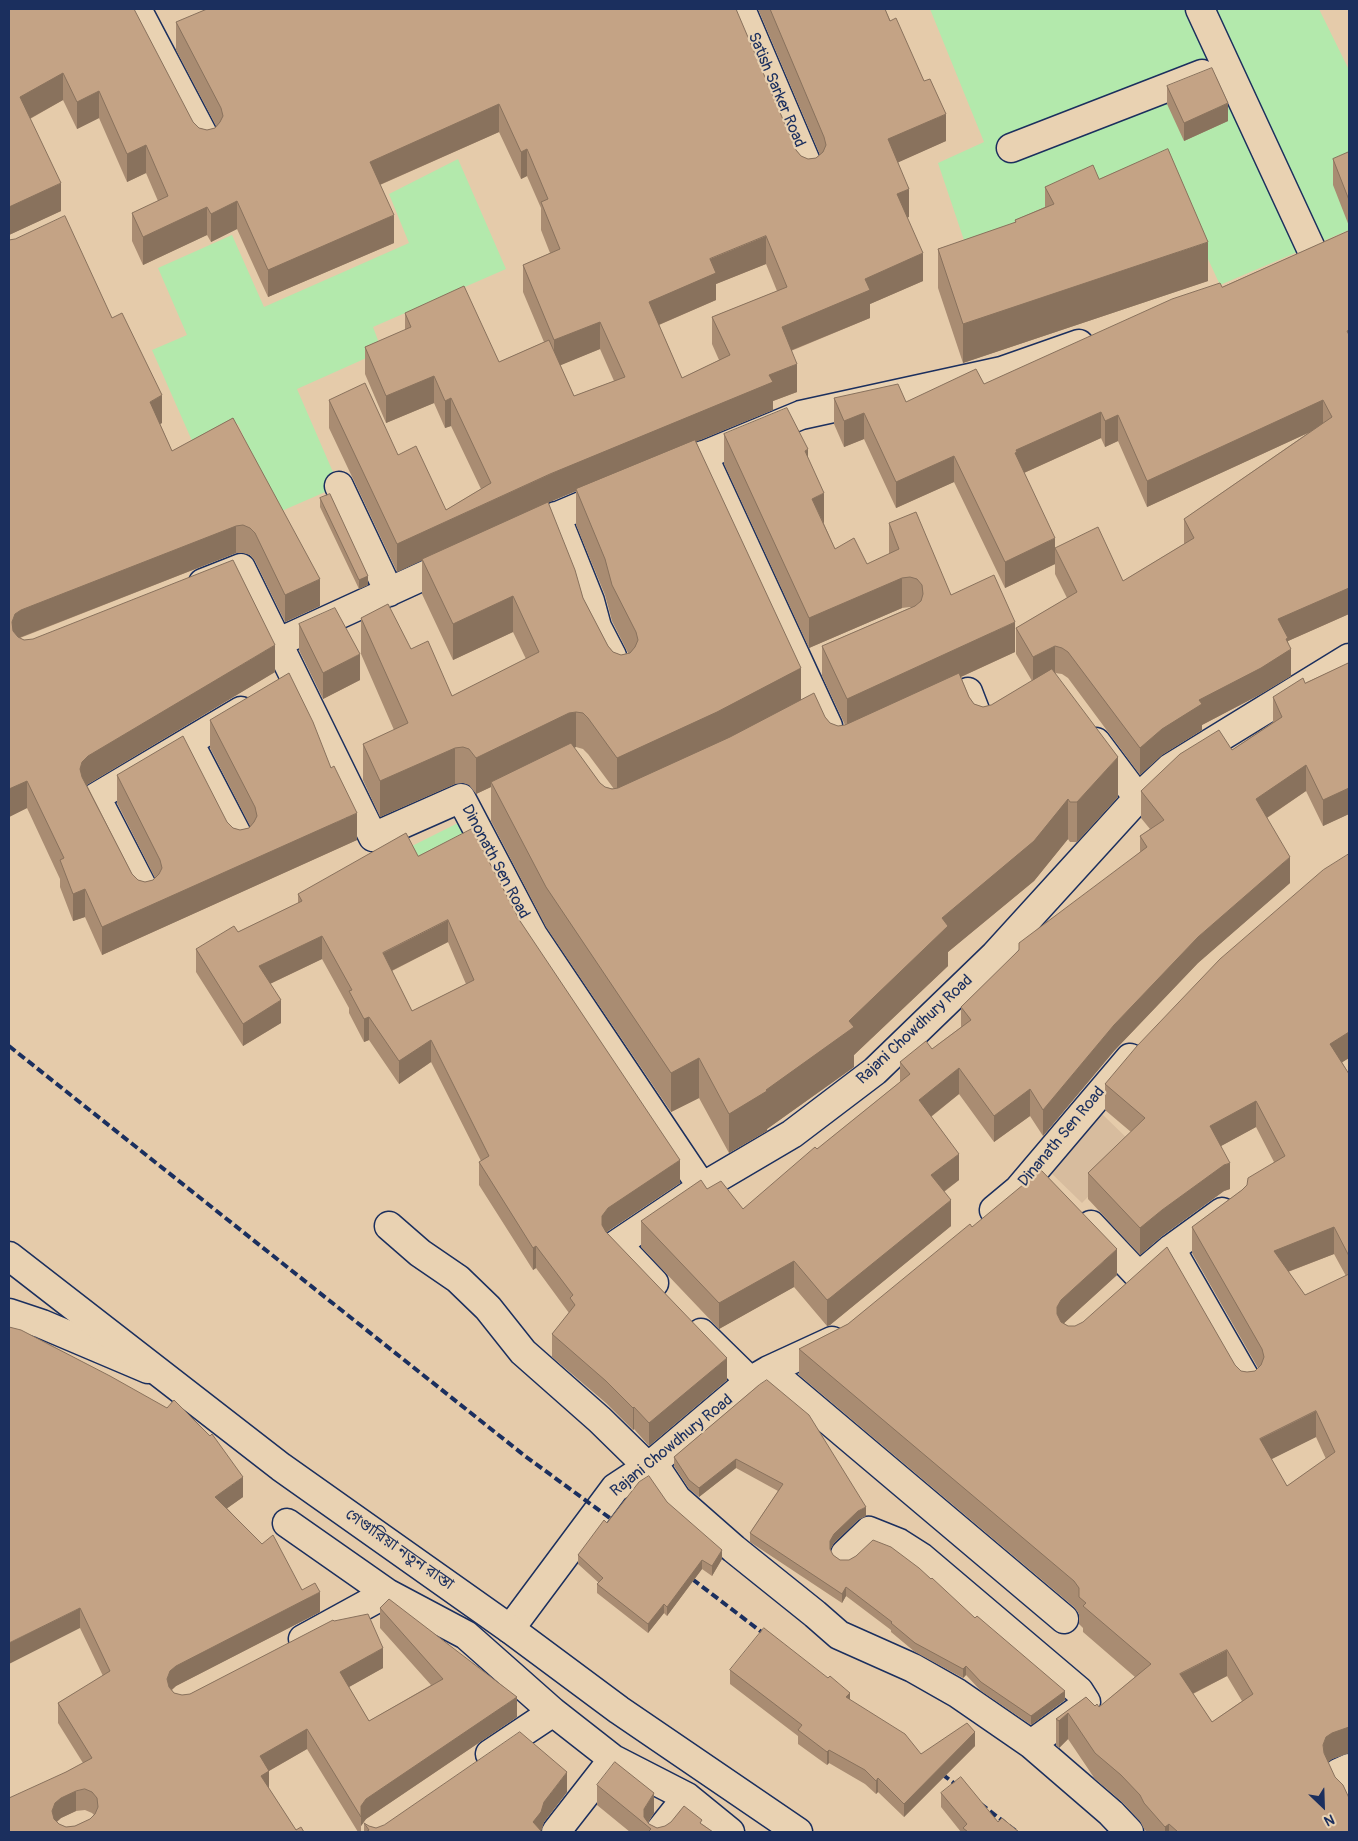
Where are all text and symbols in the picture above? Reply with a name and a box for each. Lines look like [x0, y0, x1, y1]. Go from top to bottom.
street label: Satish Sarker Road [743, 30, 809, 150]
street label: Dinonath Sen Road [457, 802, 533, 922]
street label: Rajani Chowdhury Road [853, 971, 977, 1089]
street label: Dinanath Sen Road [1015, 1083, 1109, 1191]
street label: Rajani Chowdhury Road [607, 1391, 737, 1501]
street label: গেণ্ডারিয়া নতুন রাস্তা [341, 1505, 457, 1595]
north arrow [1298, 1781, 1348, 1831]
text: N [1322, 1810, 1337, 1830]

